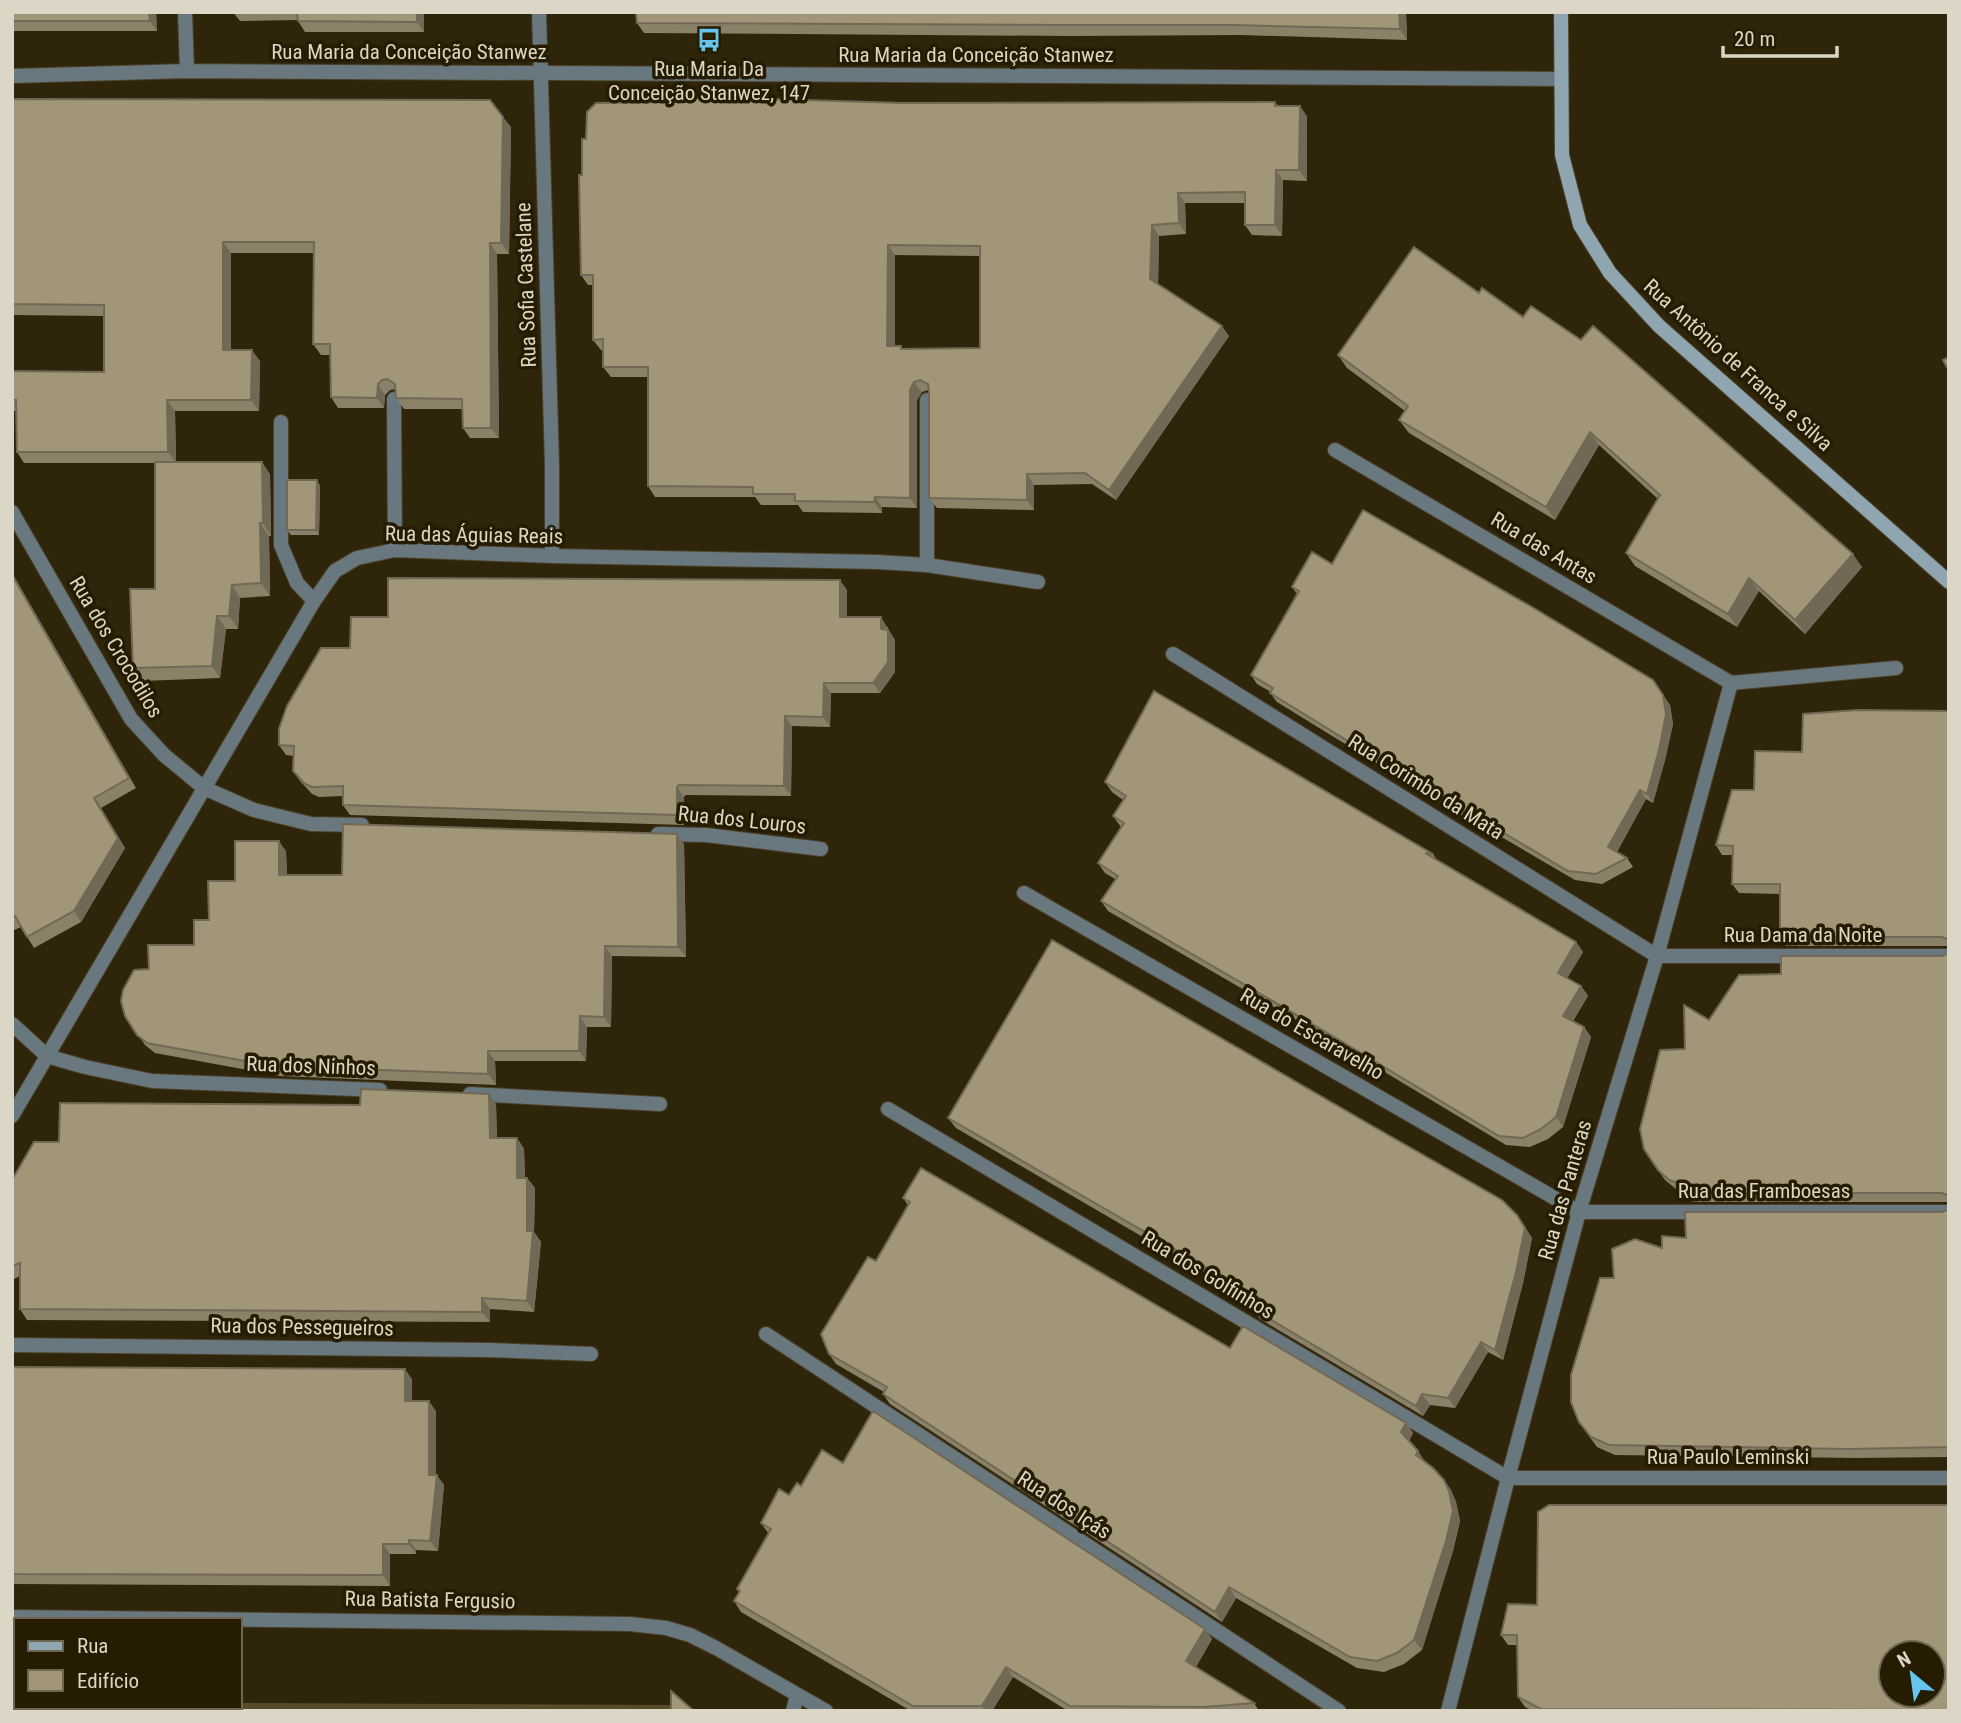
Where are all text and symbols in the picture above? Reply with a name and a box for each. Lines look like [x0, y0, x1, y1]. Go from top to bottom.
scale bar [1723, 14, 1837, 58]
bus stop icon: Rua Maria Da Conceição Stanwez, 147 [695, 26, 723, 54]
text: 20 m [1734, 27, 1775, 51]
street label: Rua Maria da Conceição Stanwez [271, 40, 547, 64]
street label: Rua Maria da Conceição Stanwez [838, 43, 1114, 67]
place label: Rua Maria Da Conceição Stanwez, 147 [608, 57, 810, 105]
street label: Rua Sofia Castelane [511, 202, 541, 368]
street label: Rua Antônio de Franca e Silva [1639, 274, 1837, 456]
street label: Rua das Antas [1487, 507, 1601, 589]
street label: Rua das Águias Reais [385, 521, 563, 549]
street label: Rua dos Crocodilos [64, 572, 168, 722]
street label: Rua Corimbo da Mata [1344, 729, 1508, 845]
street label: Rua dos Louros [677, 801, 807, 839]
street label: Rua Dama da Noite [1724, 923, 1882, 947]
street label: Rua do Escaravelho [1236, 983, 1388, 1085]
street label: Rua dos Ninhos [246, 1052, 376, 1080]
street label: Rua das Panteras [1534, 1117, 1596, 1263]
street label: Rua das Framboesas [1678, 1179, 1850, 1203]
street label: Rua dos Golfinhos [1138, 1226, 1278, 1324]
street label: Rua dos Pessegueiros [210, 1313, 394, 1341]
street label: Rua Paulo Leminski [1647, 1445, 1809, 1469]
street label: Rua dos Içás [1013, 1466, 1115, 1544]
street label: Rua Batista Fergusio [344, 1587, 516, 1613]
legend [14, 1618, 242, 1709]
text: Rua [77, 1634, 108, 1658]
north arrow [1877, 1639, 1947, 1709]
text: N [1893, 1647, 1915, 1672]
text: Edifício [77, 1669, 139, 1693]

